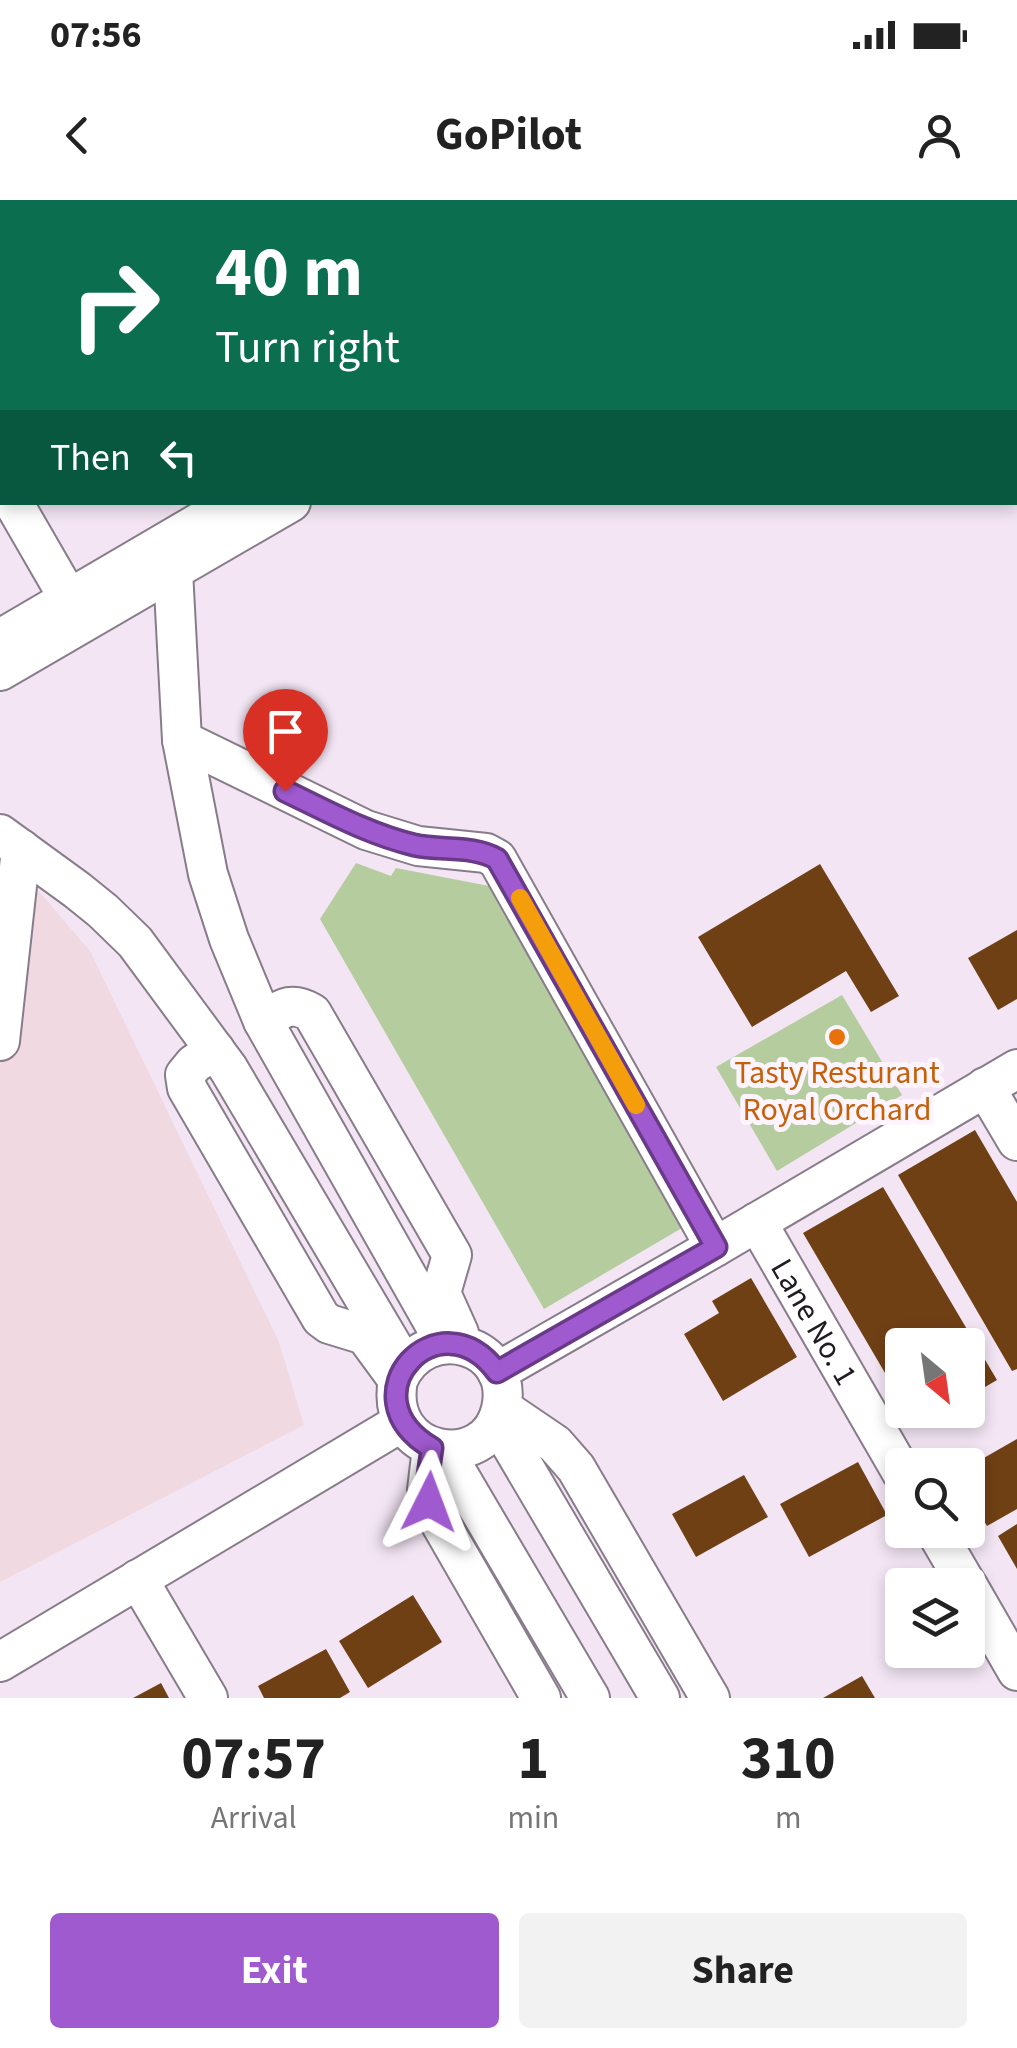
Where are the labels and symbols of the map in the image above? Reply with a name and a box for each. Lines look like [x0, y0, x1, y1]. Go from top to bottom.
pin [243, 689, 328, 792]
marker: Tasty Resturant Royal Orchard [826, 1026, 848, 1048]
place label: Tasty Resturant Royal Orchard [734, 1050, 940, 1133]
street label: Lane No. 1 [759, 1250, 868, 1394]
north arrow [885, 1328, 985, 1428]
position arrow [377, 1450, 481, 1554]

